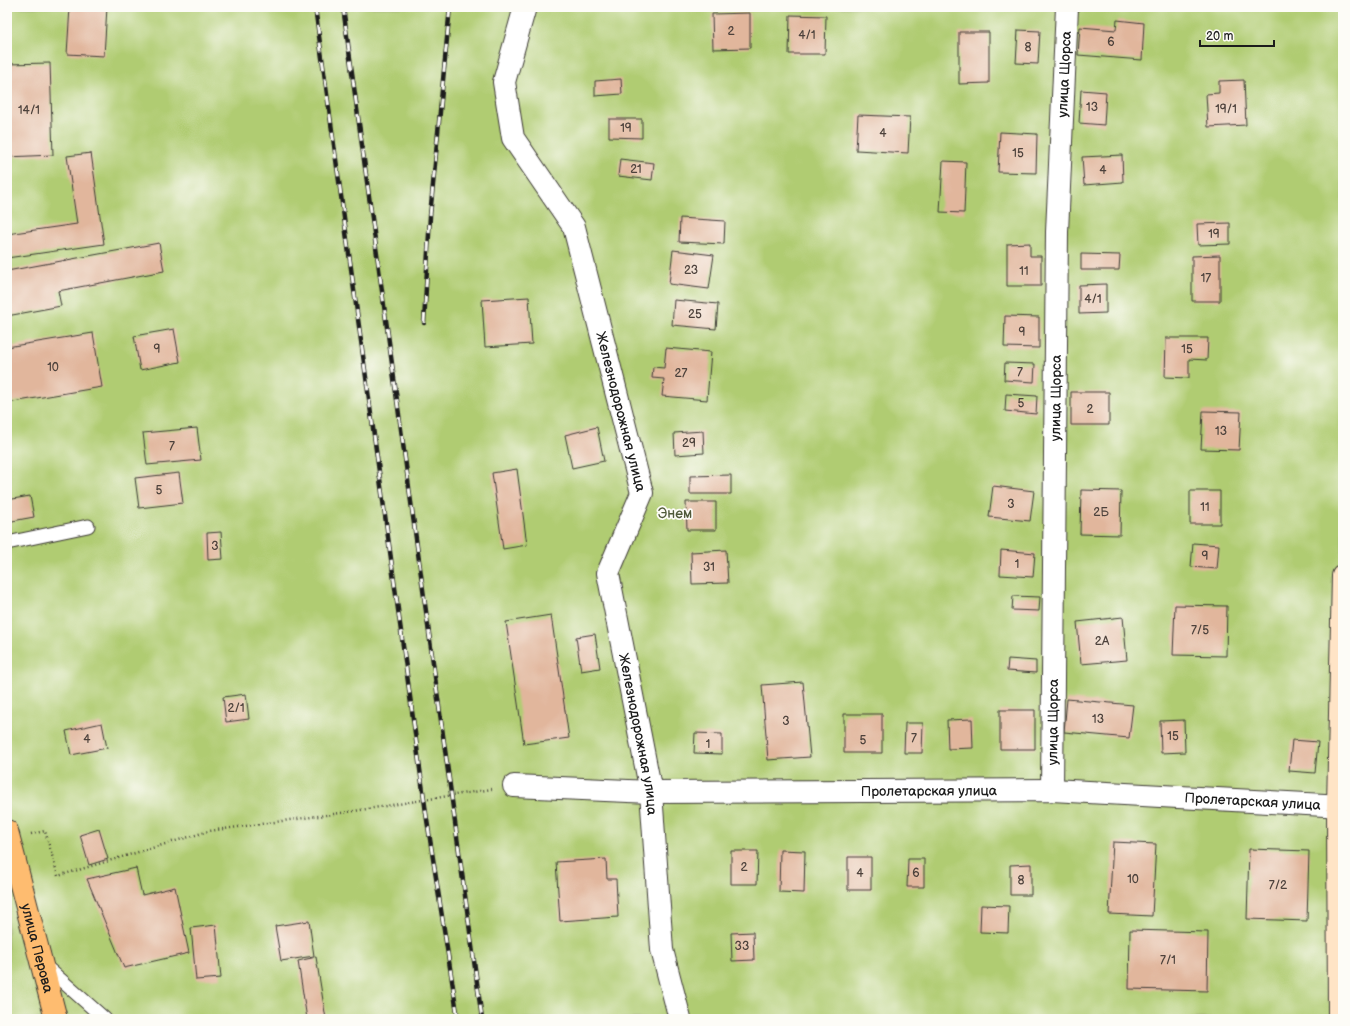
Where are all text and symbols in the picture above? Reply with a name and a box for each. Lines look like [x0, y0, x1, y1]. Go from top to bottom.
scale bar [1200, 22, 1274, 48]
house number: 2 [727, 24, 735, 39]
house number: 4/1 [798, 28, 816, 43]
text: 20 m [1206, 29, 1233, 44]
street label: улица Щорса [1054, 30, 1074, 118]
house number: 6 [1107, 35, 1115, 50]
house number: 8 [1025, 40, 1032, 55]
house number: 13 [1086, 100, 1098, 115]
house number: 19/1 [1215, 102, 1237, 117]
house number: 14/1 [18, 103, 40, 118]
house number: 19 [620, 121, 632, 136]
house number: 4 [879, 126, 887, 141]
house number: 15 [1012, 146, 1024, 161]
house number: 21 [630, 162, 642, 177]
house number: 4 [1099, 163, 1107, 178]
house number: 19 [1208, 227, 1220, 242]
house number: 23 [684, 263, 698, 278]
house number: 11 [1019, 264, 1029, 279]
house number: 17 [1201, 271, 1211, 286]
house number: 4/1 [1084, 292, 1102, 307]
house number: 25 [688, 307, 702, 322]
house number: 9 [1019, 325, 1026, 340]
street label: Железнодорожная улица [593, 330, 650, 494]
house number: 9 [154, 342, 161, 357]
house number: 15 [1181, 342, 1193, 357]
street label: улица Щорса [1047, 354, 1064, 441]
house number: 10 [47, 360, 59, 375]
house number: 7 [1017, 365, 1023, 380]
house number: 27 [675, 366, 688, 381]
house number: 5 [1018, 396, 1025, 411]
house number: 2 [1086, 402, 1094, 417]
house number: 13 [1215, 424, 1227, 439]
house number: 29 [682, 436, 696, 451]
house number: 7 [169, 439, 175, 454]
house number: 5 [156, 483, 163, 498]
house number: 3 [1007, 497, 1015, 512]
house number: 11 [1200, 500, 1210, 515]
park label: Энем [658, 505, 692, 522]
house number: 2Б [1093, 505, 1109, 520]
house number: 3 [211, 539, 219, 554]
house number: 9 [1202, 549, 1209, 564]
house number: 1 [1015, 557, 1019, 572]
house number: 31 [703, 560, 715, 575]
house number: 7/5 [1191, 623, 1209, 638]
house number: 2А [1095, 634, 1110, 649]
street label: Железнодорожная улица [615, 652, 661, 816]
street label: улица Щорса [1044, 678, 1062, 765]
house number: 2/1 [227, 701, 245, 716]
house number: 13 [1092, 712, 1104, 727]
house number: 3 [782, 714, 790, 729]
house number: 15 [1167, 729, 1179, 744]
house number: 7 [911, 731, 917, 746]
house number: 4 [83, 732, 91, 747]
house number: 5 [860, 733, 867, 748]
house number: 1 [706, 737, 710, 752]
street label: Пролетарская улица [861, 782, 998, 799]
street label: Пролетарская улица [1184, 789, 1322, 813]
house number: 2 [740, 860, 748, 875]
house number: 4 [856, 866, 864, 881]
house number: 6 [912, 866, 920, 881]
house number: 10 [1127, 872, 1139, 887]
house number: 8 [1018, 873, 1025, 888]
house number: 7/2 [1269, 878, 1287, 893]
street label: улица Перова [18, 902, 57, 995]
house number: 33 [735, 939, 749, 954]
house number: 7/1 [1160, 953, 1176, 968]

